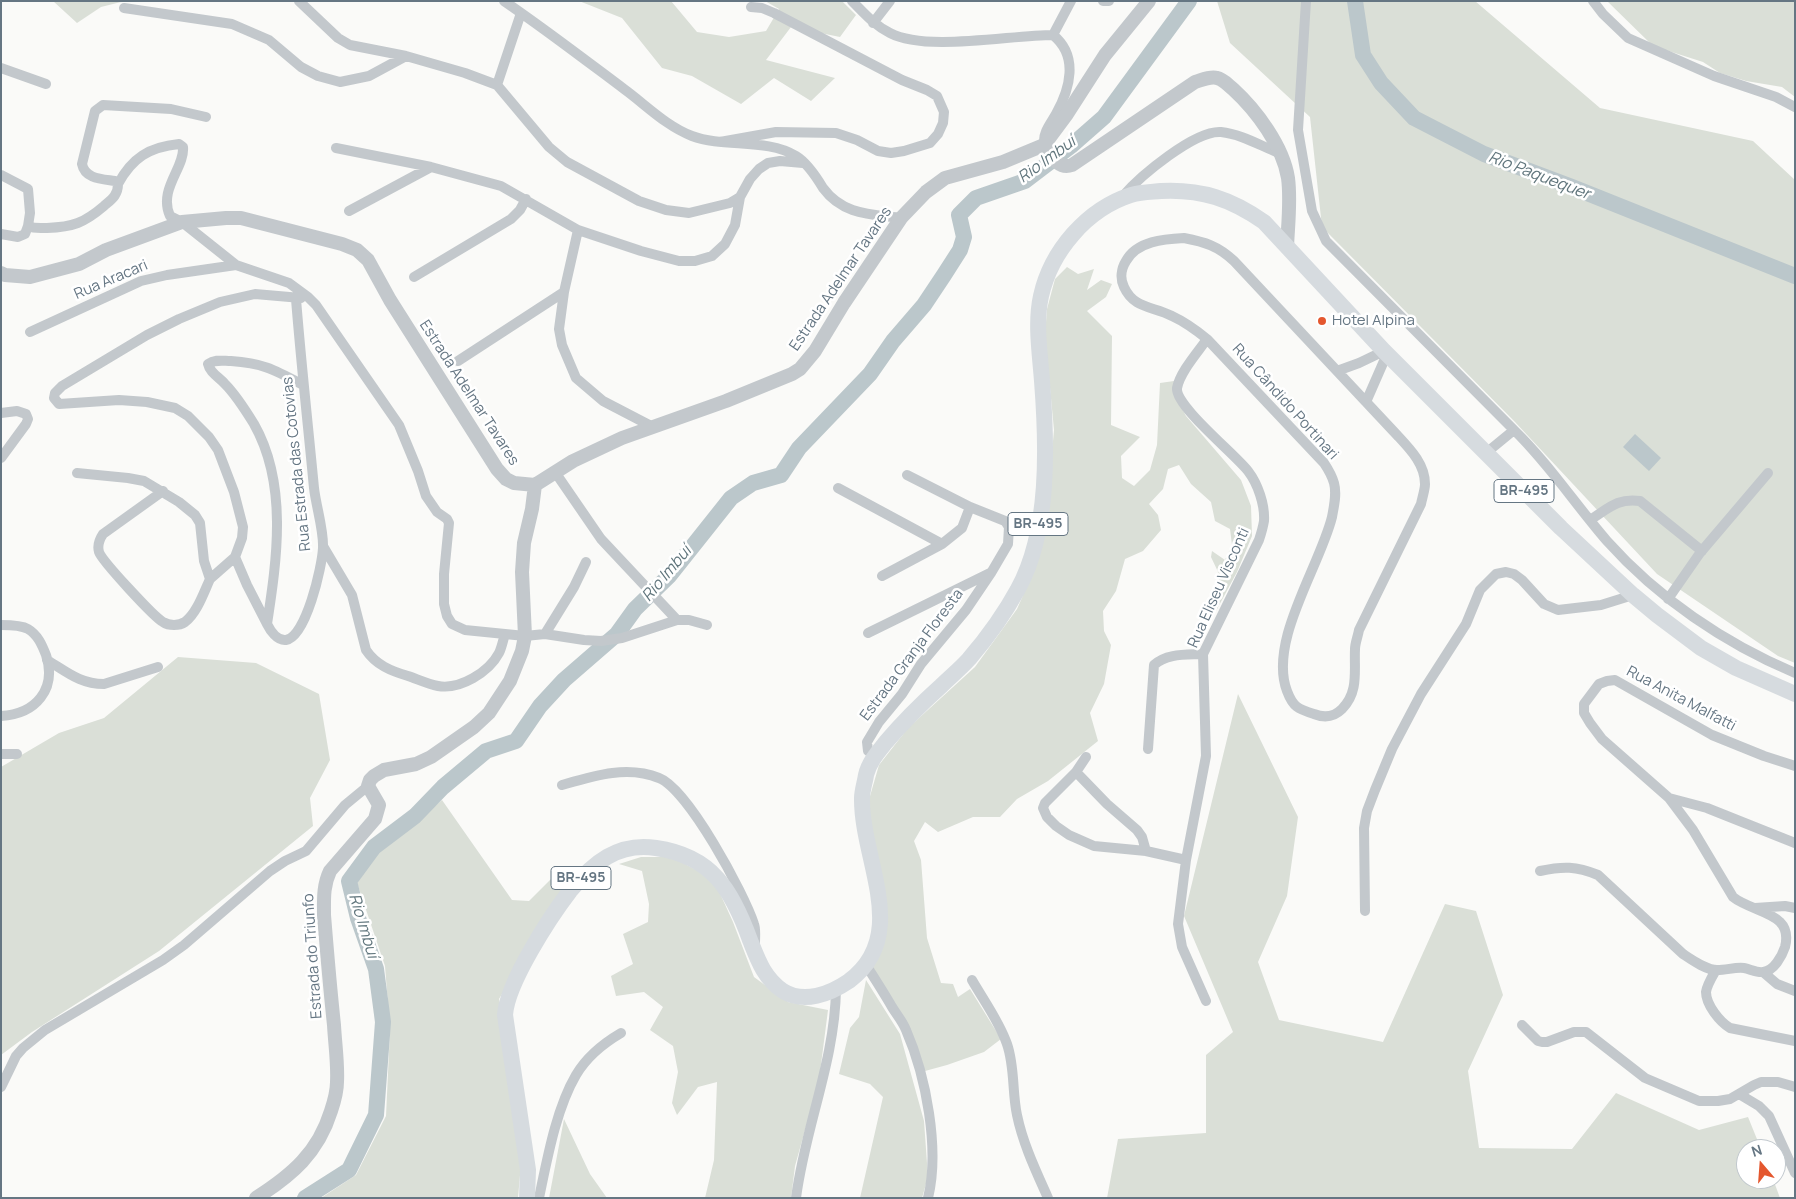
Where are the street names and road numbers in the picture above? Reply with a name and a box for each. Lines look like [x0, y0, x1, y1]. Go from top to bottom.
street label: Estrada Adelmar Tavares [786, 204, 896, 354]
street label: Rua Aracari [72, 256, 150, 304]
street label: Estrada Adelmar Tavares [415, 317, 523, 469]
street label: Rua Cândido Portinari [1228, 340, 1342, 464]
street label: Rua Estrada das Cotovias [279, 376, 315, 552]
road number: BR-495 [1494, 480, 1554, 502]
road number: BR-495 [1008, 512, 1068, 536]
street label: Rua Eliseu Visconti [1184, 525, 1254, 651]
street label: Estrada Granja Floresta [857, 586, 967, 724]
street label: Rua Anita Malfatti [1623, 663, 1739, 735]
road number: BR-495 [551, 866, 611, 890]
street label: Estrada do Triunfo [300, 893, 326, 1019]

